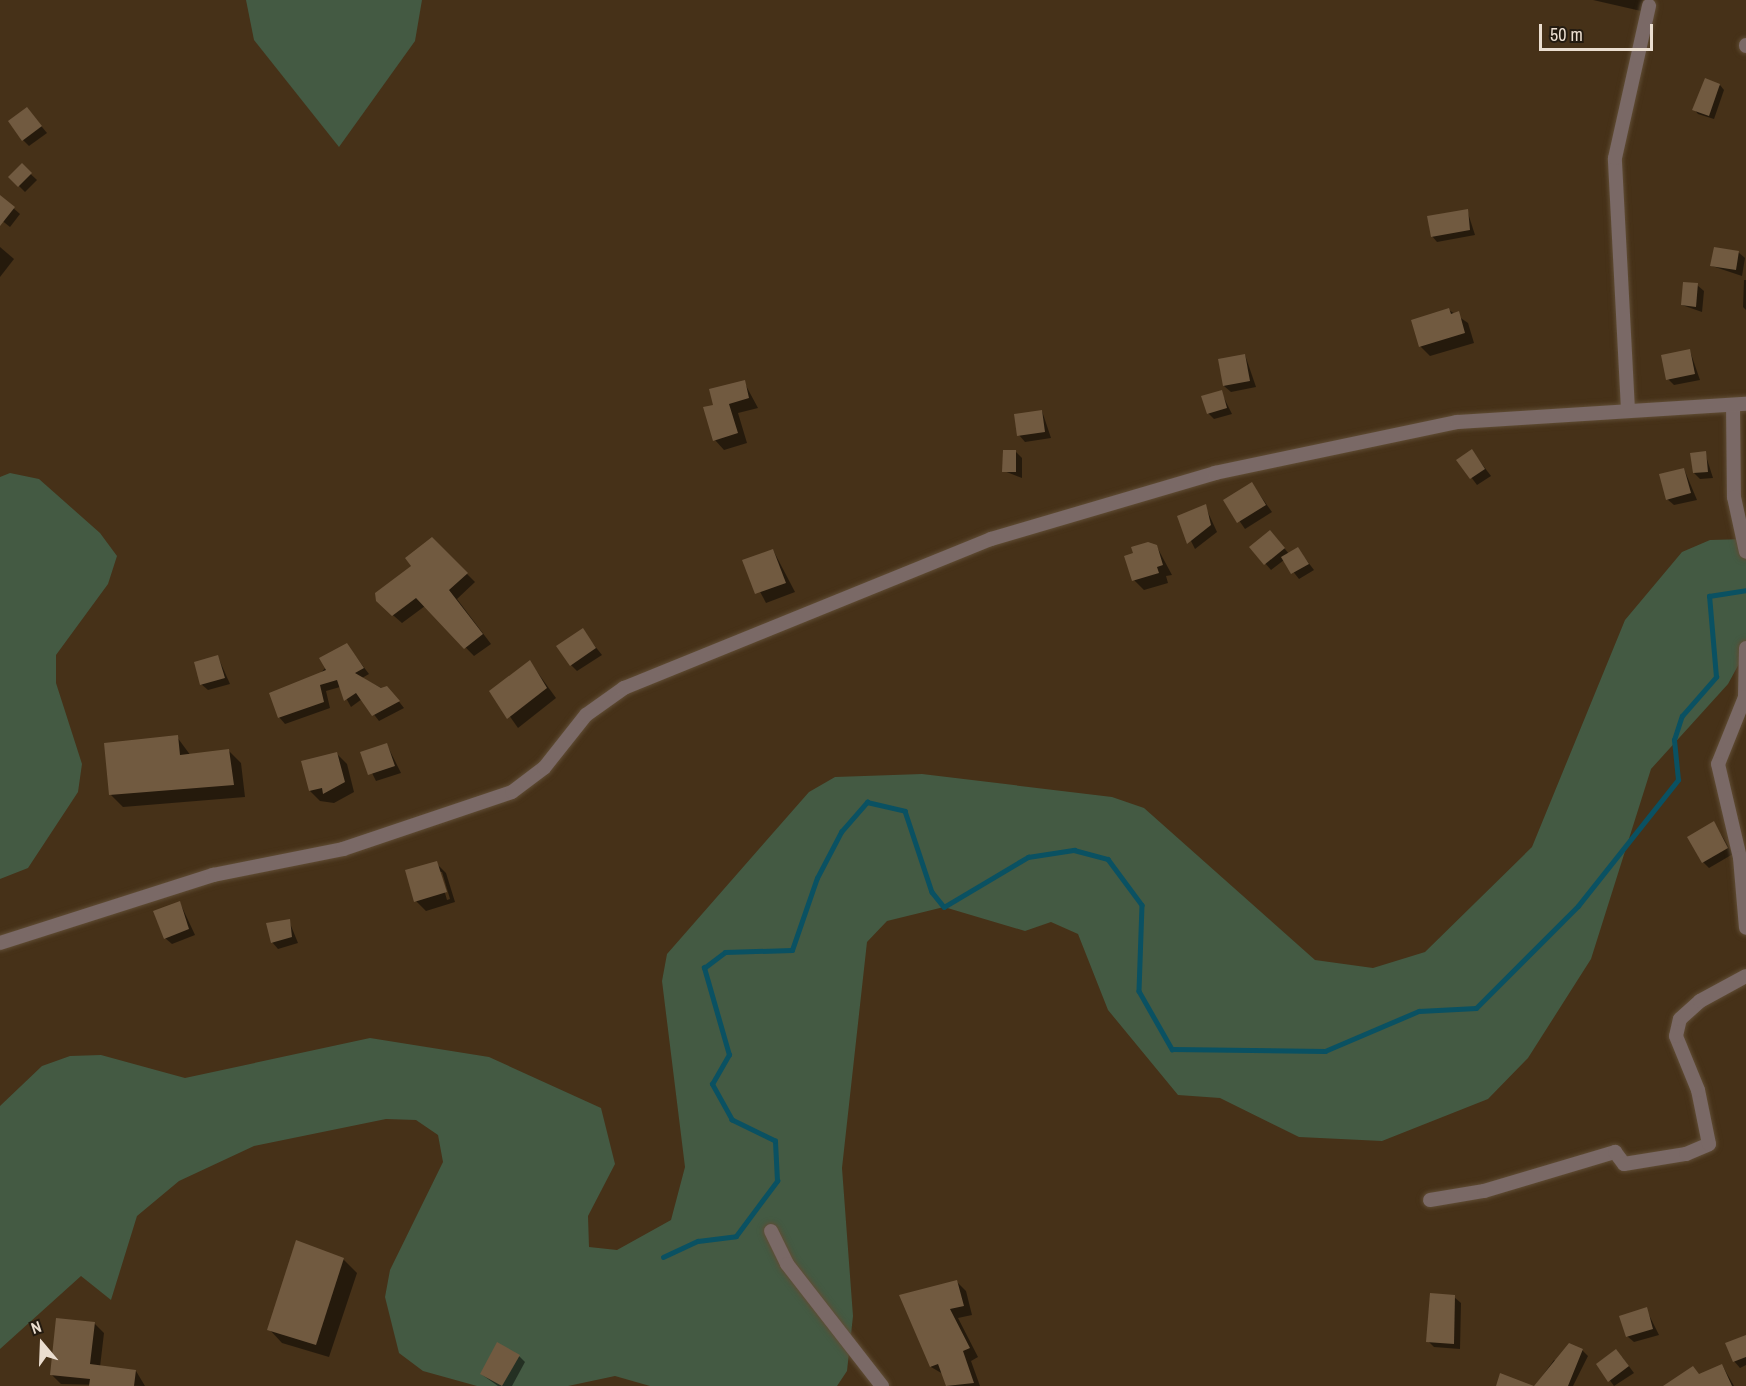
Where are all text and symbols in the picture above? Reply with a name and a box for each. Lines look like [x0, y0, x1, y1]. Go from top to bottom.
scale bar [1542, 12, 1656, 50]
text: 50 m [1550, 22, 1583, 47]
north arrow [12, 1314, 72, 1374]
text: N [28, 1315, 44, 1339]

